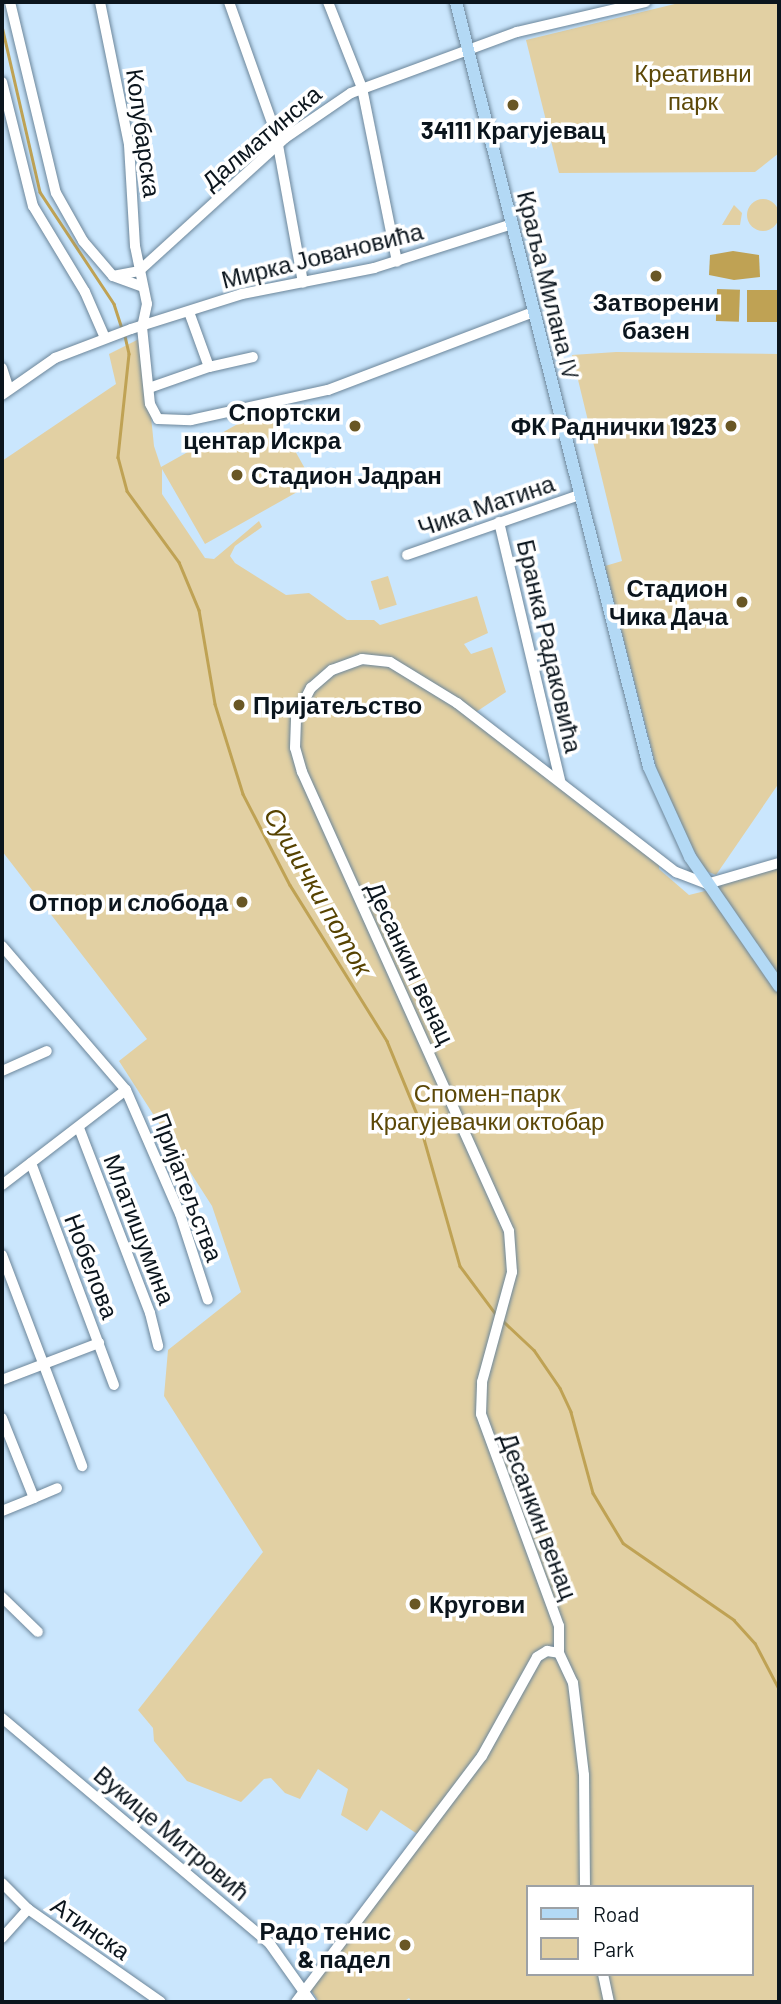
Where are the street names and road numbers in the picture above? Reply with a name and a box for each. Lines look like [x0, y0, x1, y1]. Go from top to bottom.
street label: Колубарска [121, 67, 167, 199]
street label: Далматинска [195, 79, 327, 195]
street label: Краља Милана IV [512, 188, 586, 382]
street label: Мирка Јовановића [218, 216, 426, 294]
street label: Чика Матина [414, 468, 558, 542]
street label: Бранка Радаковића [511, 537, 589, 755]
street label: Десанкин венац [361, 877, 461, 1049]
street label: Пријатељства [146, 1109, 230, 1265]
street label: Млатишумина [98, 1150, 182, 1308]
street label: Нобелова [59, 1209, 125, 1323]
street label: Десанкин венац [494, 1429, 584, 1603]
street label: Вукице Митровић [88, 1760, 256, 1906]
street label: Атинска [46, 1891, 136, 1965]

